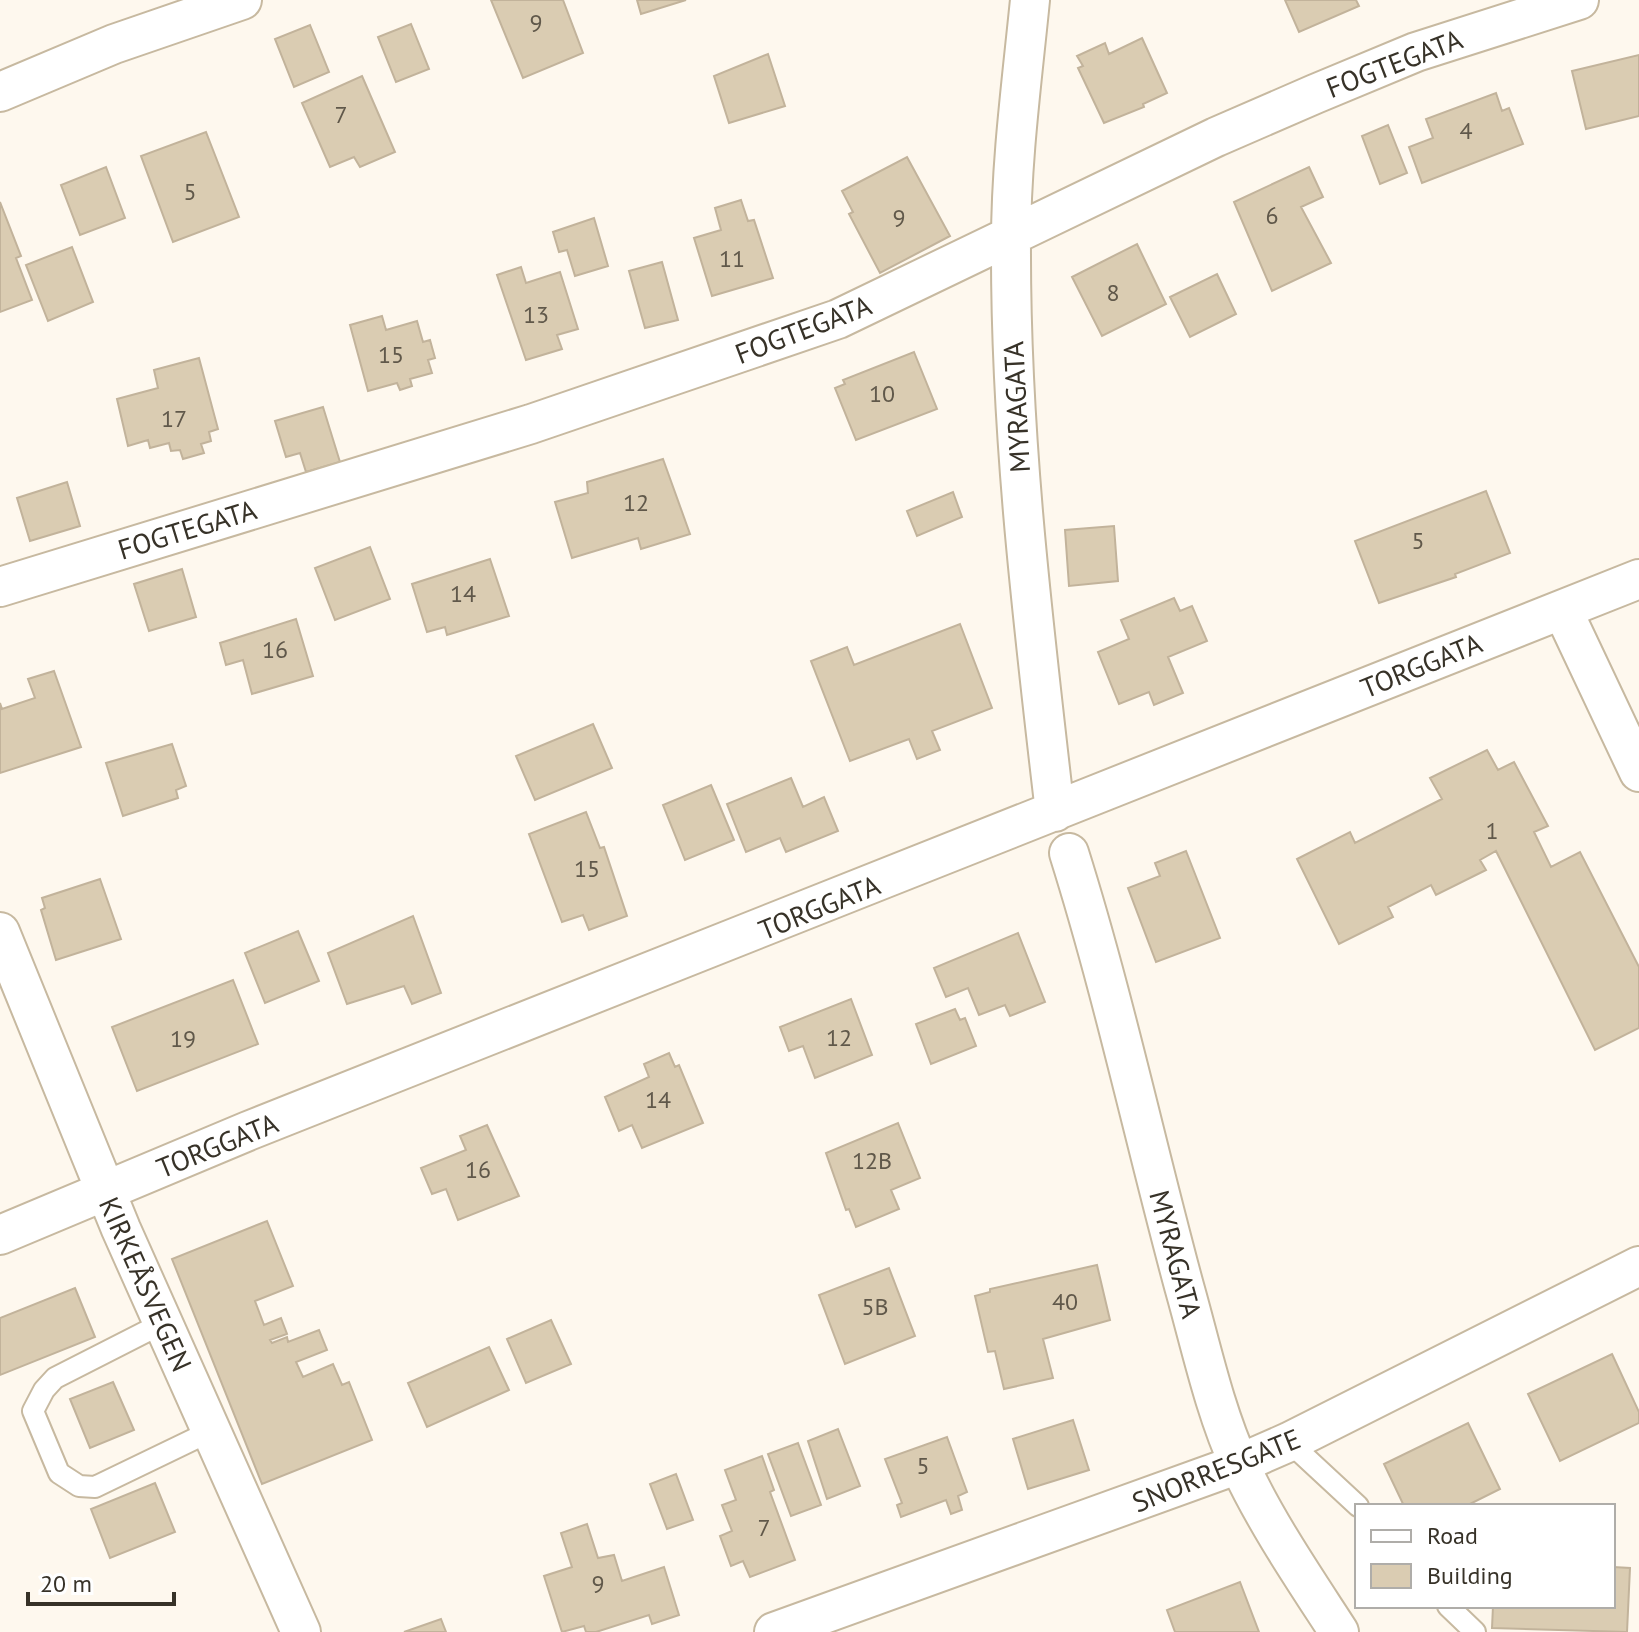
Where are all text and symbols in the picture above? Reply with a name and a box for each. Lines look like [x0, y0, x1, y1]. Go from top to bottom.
house number: 9 [529, 7, 543, 38]
street label: FOGTEGATA [1321, 20, 1468, 106]
house number: 7 [334, 99, 348, 130]
house number: 4 [1459, 115, 1473, 146]
house number: 5 [183, 176, 197, 207]
house number: 6 [1265, 200, 1279, 231]
house number: 9 [892, 202, 906, 233]
house number: 11 [719, 243, 745, 274]
house number: 8 [1106, 277, 1120, 308]
street label: FOGTEGATA [730, 286, 877, 372]
house number: 13 [523, 299, 549, 330]
house number: 15 [378, 339, 404, 370]
street label: MYRAGATA [994, 340, 1038, 473]
house number: 10 [869, 378, 895, 409]
house number: 17 [161, 403, 187, 434]
house number: 12 [623, 487, 649, 518]
street label: FOGTEGATA [113, 490, 261, 568]
house number: 5 [1411, 525, 1425, 556]
house number: 14 [450, 578, 476, 609]
street label: TORGGATA [1355, 624, 1488, 706]
house number: 16 [262, 634, 288, 665]
house number: 1 [1485, 815, 1499, 846]
house number: 15 [574, 853, 600, 884]
street label: TORGGATA [753, 866, 886, 948]
house number: 12 [826, 1022, 852, 1053]
house number: 19 [170, 1023, 196, 1054]
house number: 14 [645, 1084, 671, 1115]
street label: TORGGATA [151, 1104, 284, 1186]
house number: 12B [852, 1145, 892, 1176]
house number: 16 [465, 1154, 491, 1185]
street label: MYRAGATA [1141, 1186, 1211, 1323]
street label: KIRKEÅSVEGEN [91, 1191, 201, 1377]
house number: 40 [1052, 1286, 1078, 1317]
house number: 5B [861, 1291, 889, 1322]
street label: SNORRESGATE [1126, 1419, 1306, 1521]
house number: 5 [916, 1450, 930, 1481]
legend [1355, 1504, 1615, 1608]
house number: 7 [757, 1512, 771, 1543]
text: Road [1427, 1520, 1478, 1551]
scale bar [28, 1556, 174, 1606]
text: Building [1427, 1560, 1513, 1591]
text: 20 m [40, 1568, 92, 1599]
house number: 9 [591, 1568, 605, 1599]

